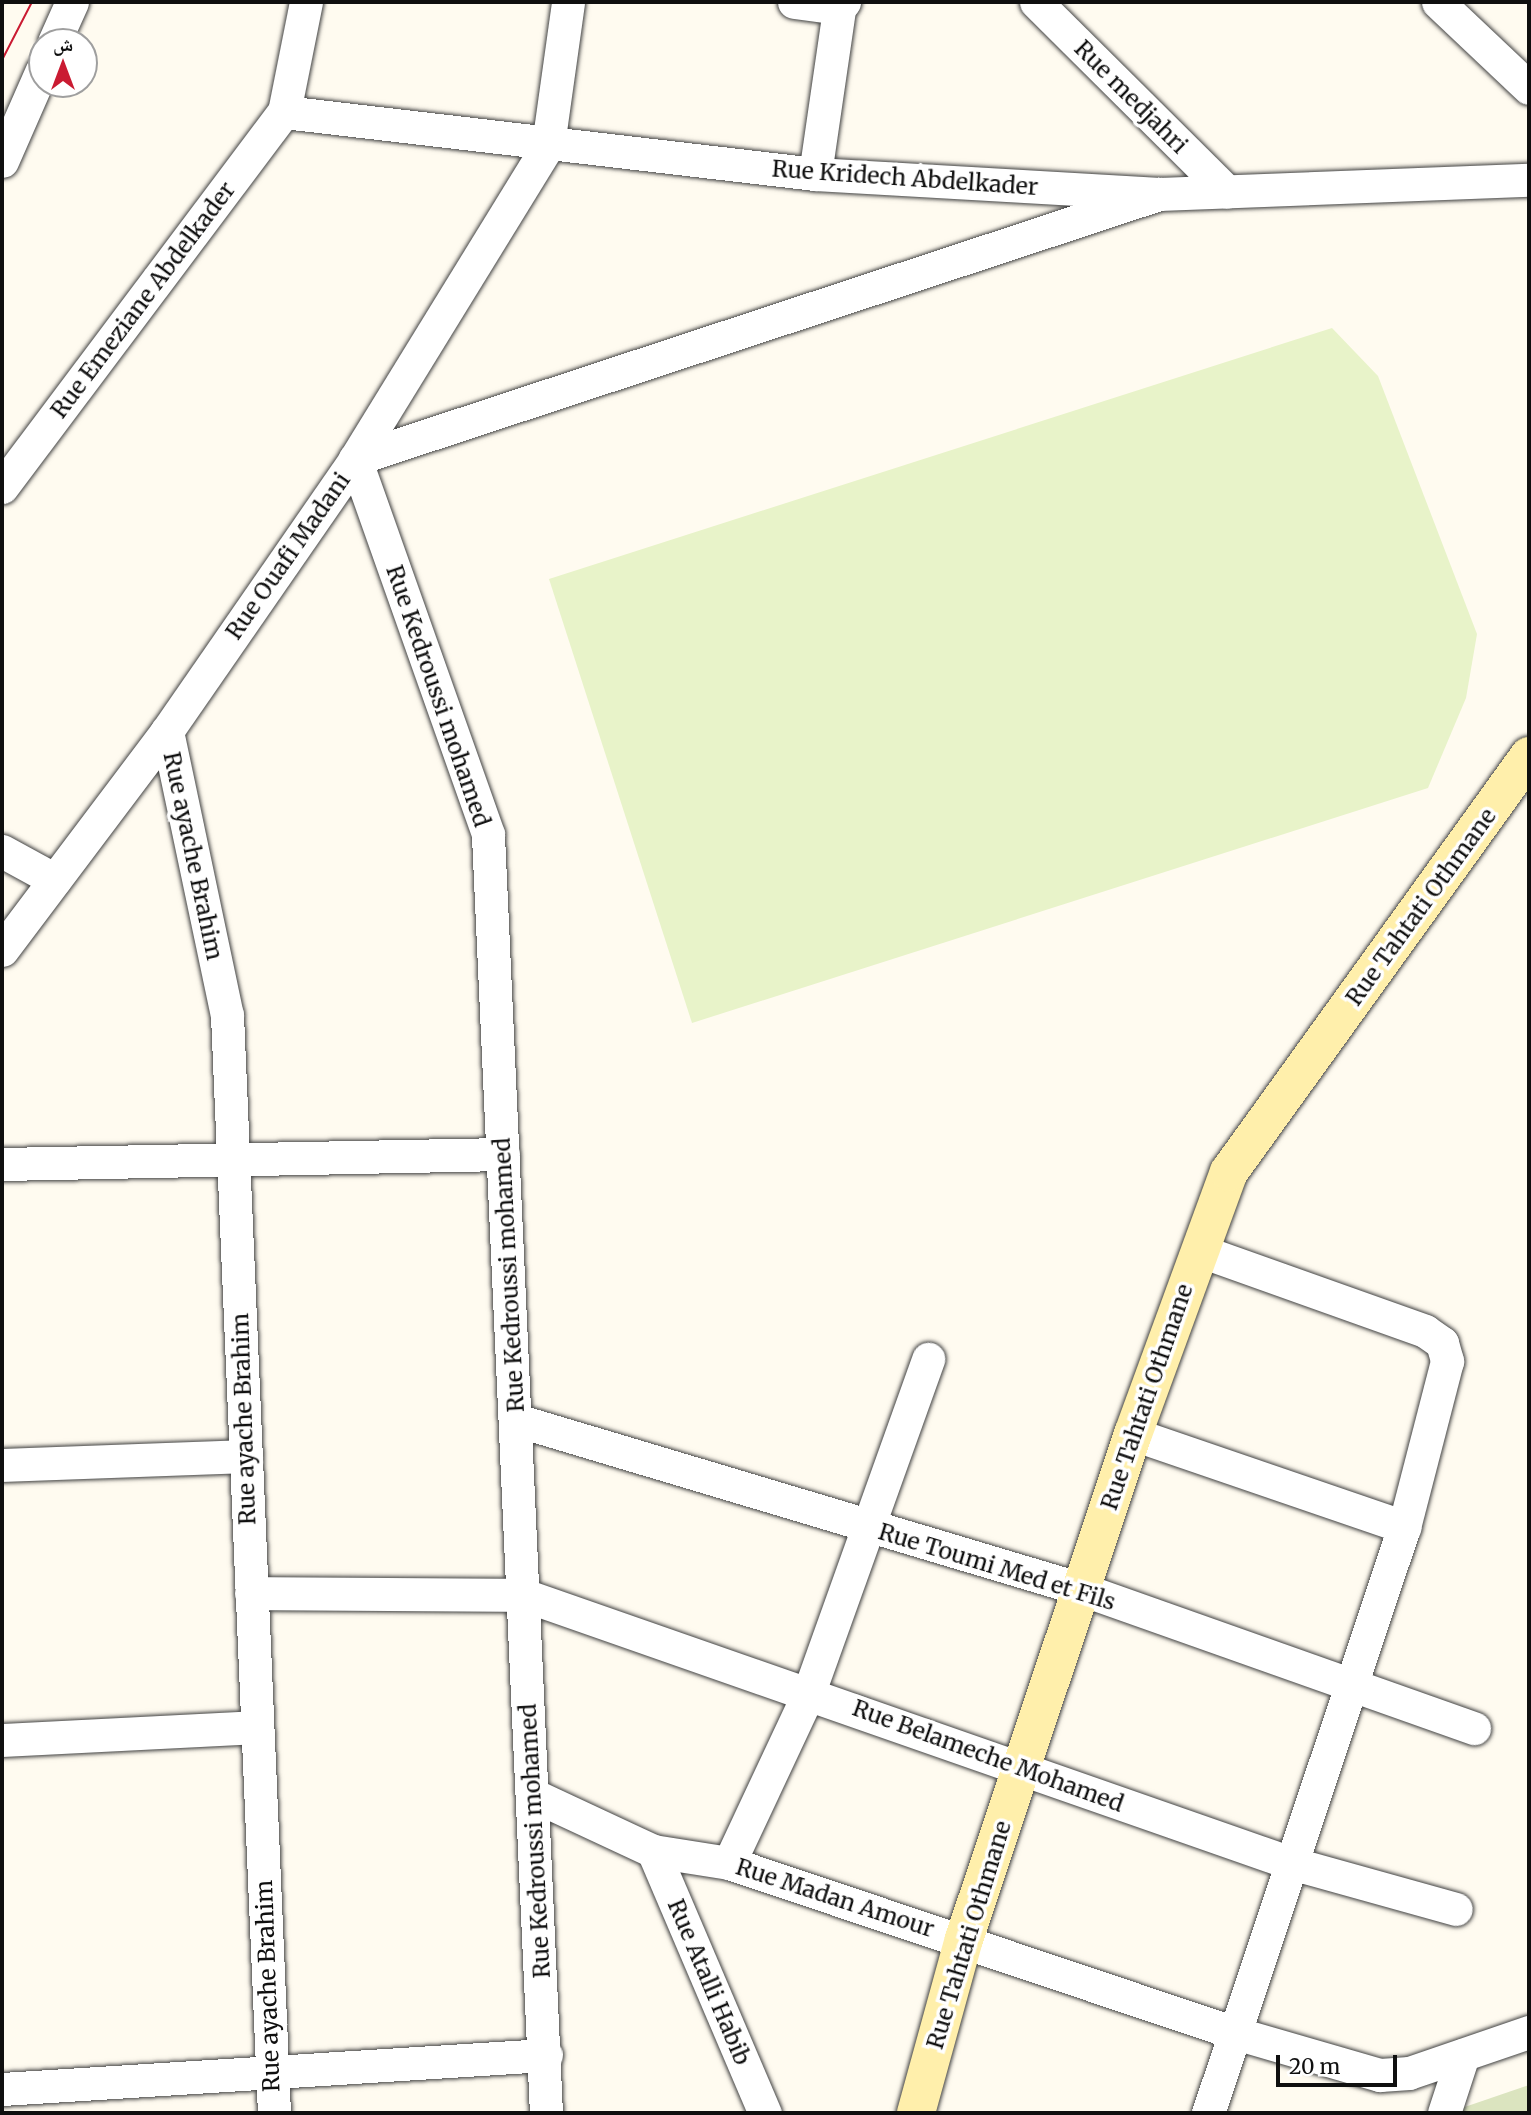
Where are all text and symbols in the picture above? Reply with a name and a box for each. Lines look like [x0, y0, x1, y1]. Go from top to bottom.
north arrow [28, 28, 98, 98]
text: ش [53, 32, 73, 56]
street label: Rue medjahri [1069, 35, 1193, 159]
street label: Rue Kridech Abdelkader [771, 155, 1039, 201]
street label: Rue Emeziane Abdelkader [45, 176, 241, 424]
street label: Rue Ouafi Madani [220, 467, 356, 645]
street label: Rue Kedroussi mohamed [380, 562, 496, 830]
street label: Rue ayache Brahim [157, 749, 229, 963]
street label: Rue Tahtati Othmane [1340, 803, 1502, 1011]
street label: Rue Kedroussi mohamed [488, 1137, 530, 1413]
street label: Rue Tahtati Othmane [1095, 1281, 1199, 1513]
street label: Rue ayache Brahim [227, 1313, 261, 1525]
street label: Rue Toumi Med et Fils [875, 1518, 1119, 1616]
street label: Rue Belameche Mohamed [849, 1694, 1127, 1818]
street label: Rue Kedroussi mohamed [514, 1703, 556, 1979]
street label: Rue Tahtati Othmane [921, 1818, 1017, 2052]
street label: Rue Madan Amour [732, 1853, 938, 1943]
street label: Rue ayache Brahim [251, 1880, 285, 2092]
street label: Rue Atalli Habib [662, 1895, 756, 2069]
scale bar [1279, 2042, 1400, 2086]
text: 20 m [1289, 2053, 1340, 2080]

